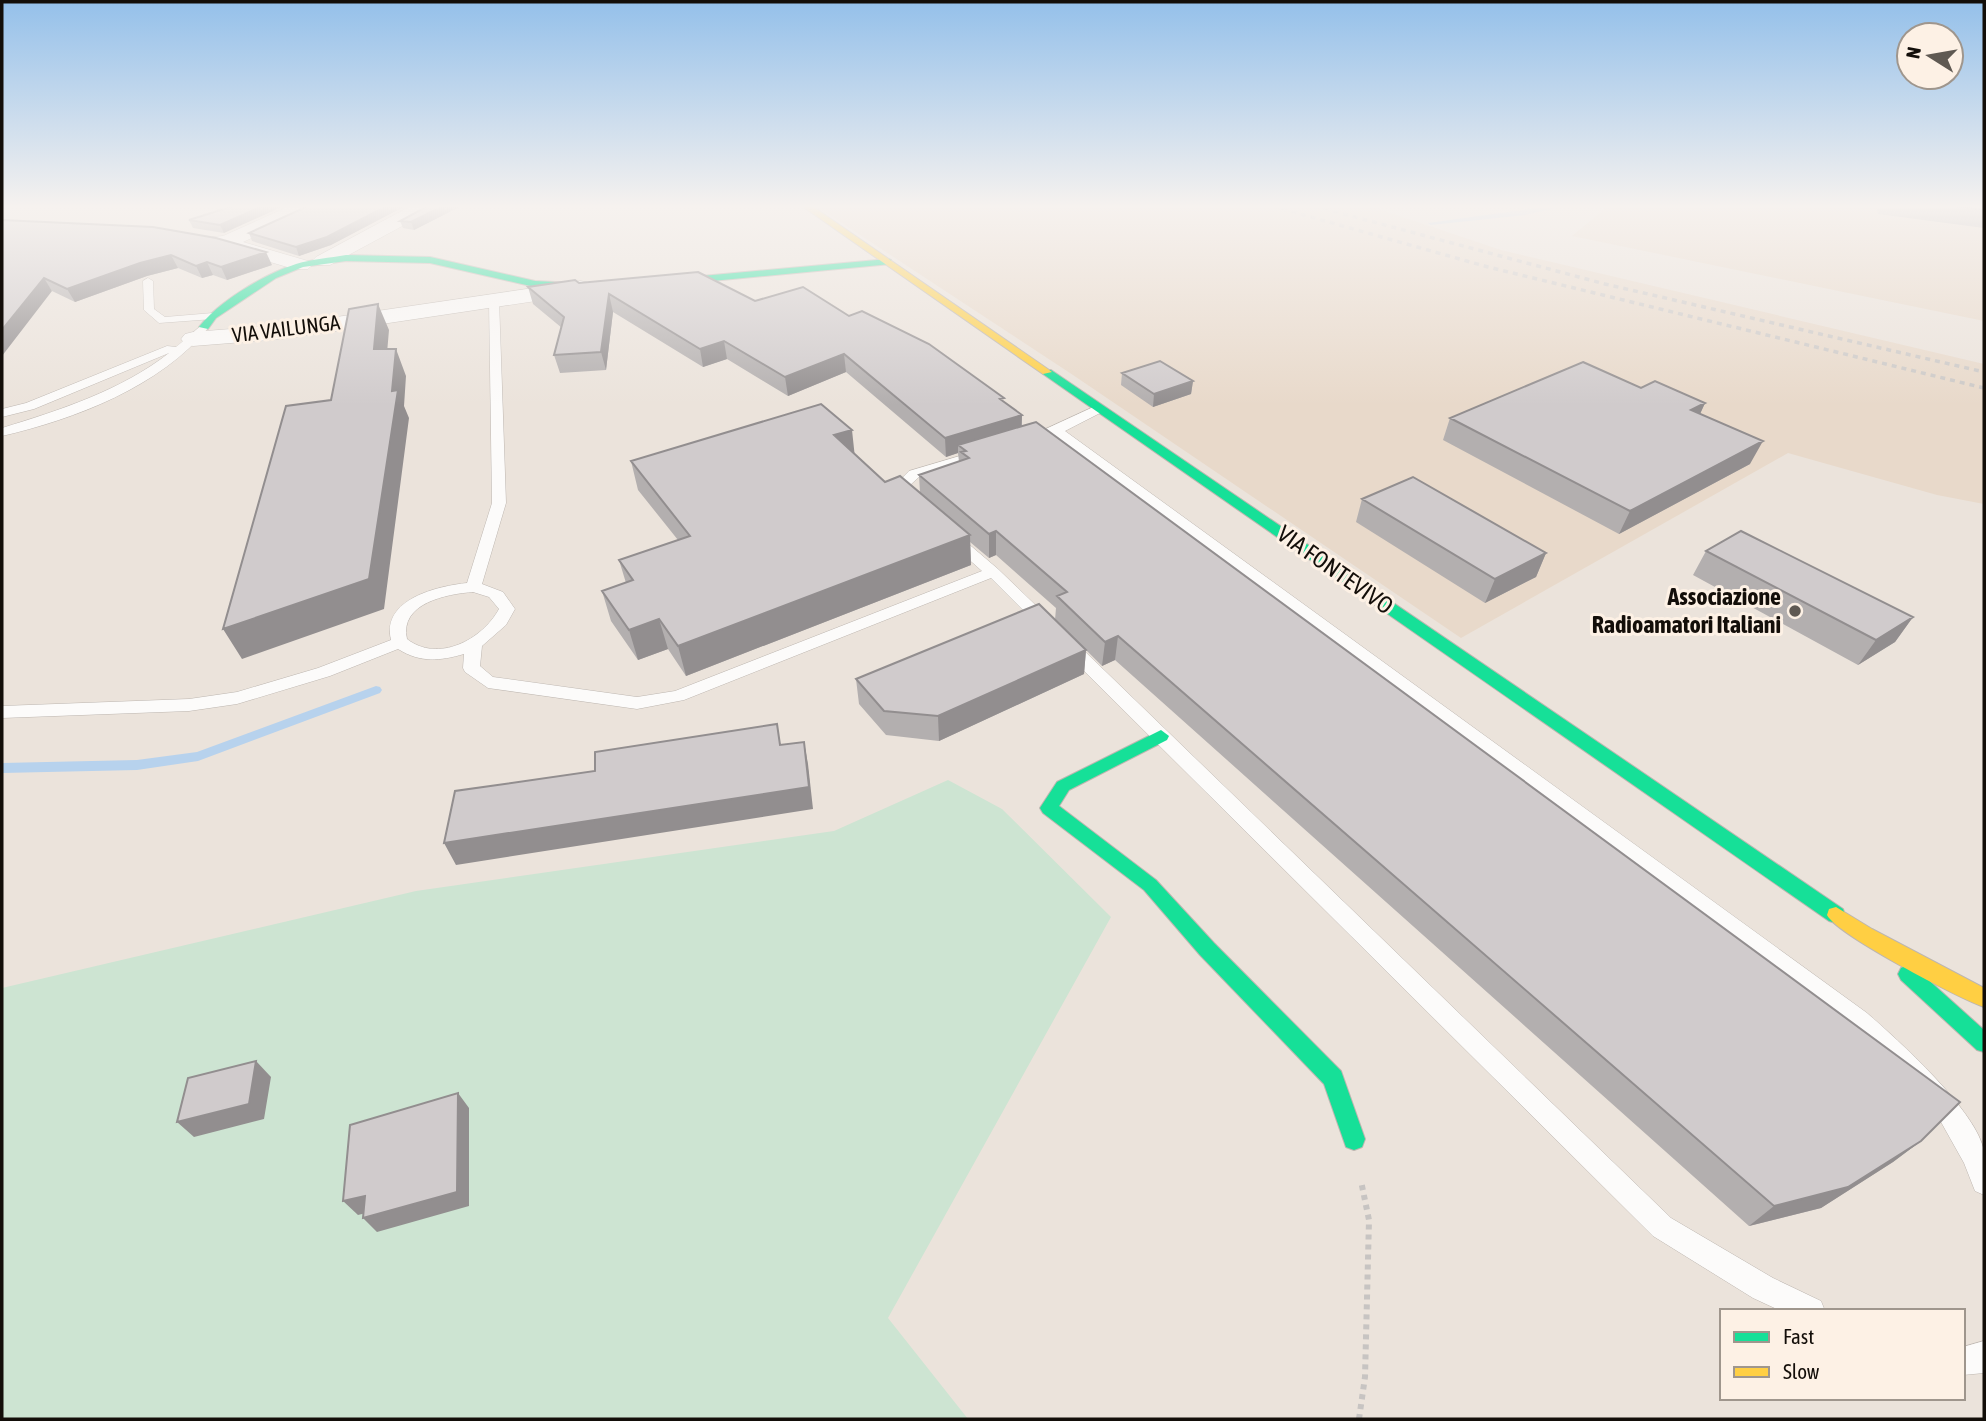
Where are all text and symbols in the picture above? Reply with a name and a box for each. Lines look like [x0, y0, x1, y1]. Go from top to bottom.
north arrow [1895, 21, 1965, 91]
text: N [1901, 45, 1925, 60]
street label: VIA VAILUNGA [230, 309, 342, 347]
street label: VIA FONTEVIVO [1272, 520, 1398, 619]
place label: Associazione Radioamatori Italiani [1592, 583, 1781, 638]
marker: Associazione Radioamatori Italiani [1787, 603, 1803, 619]
legend [1720, 1309, 1965, 1400]
text: Fast [1783, 1324, 1814, 1348]
text: Slow [1783, 1359, 1820, 1383]

